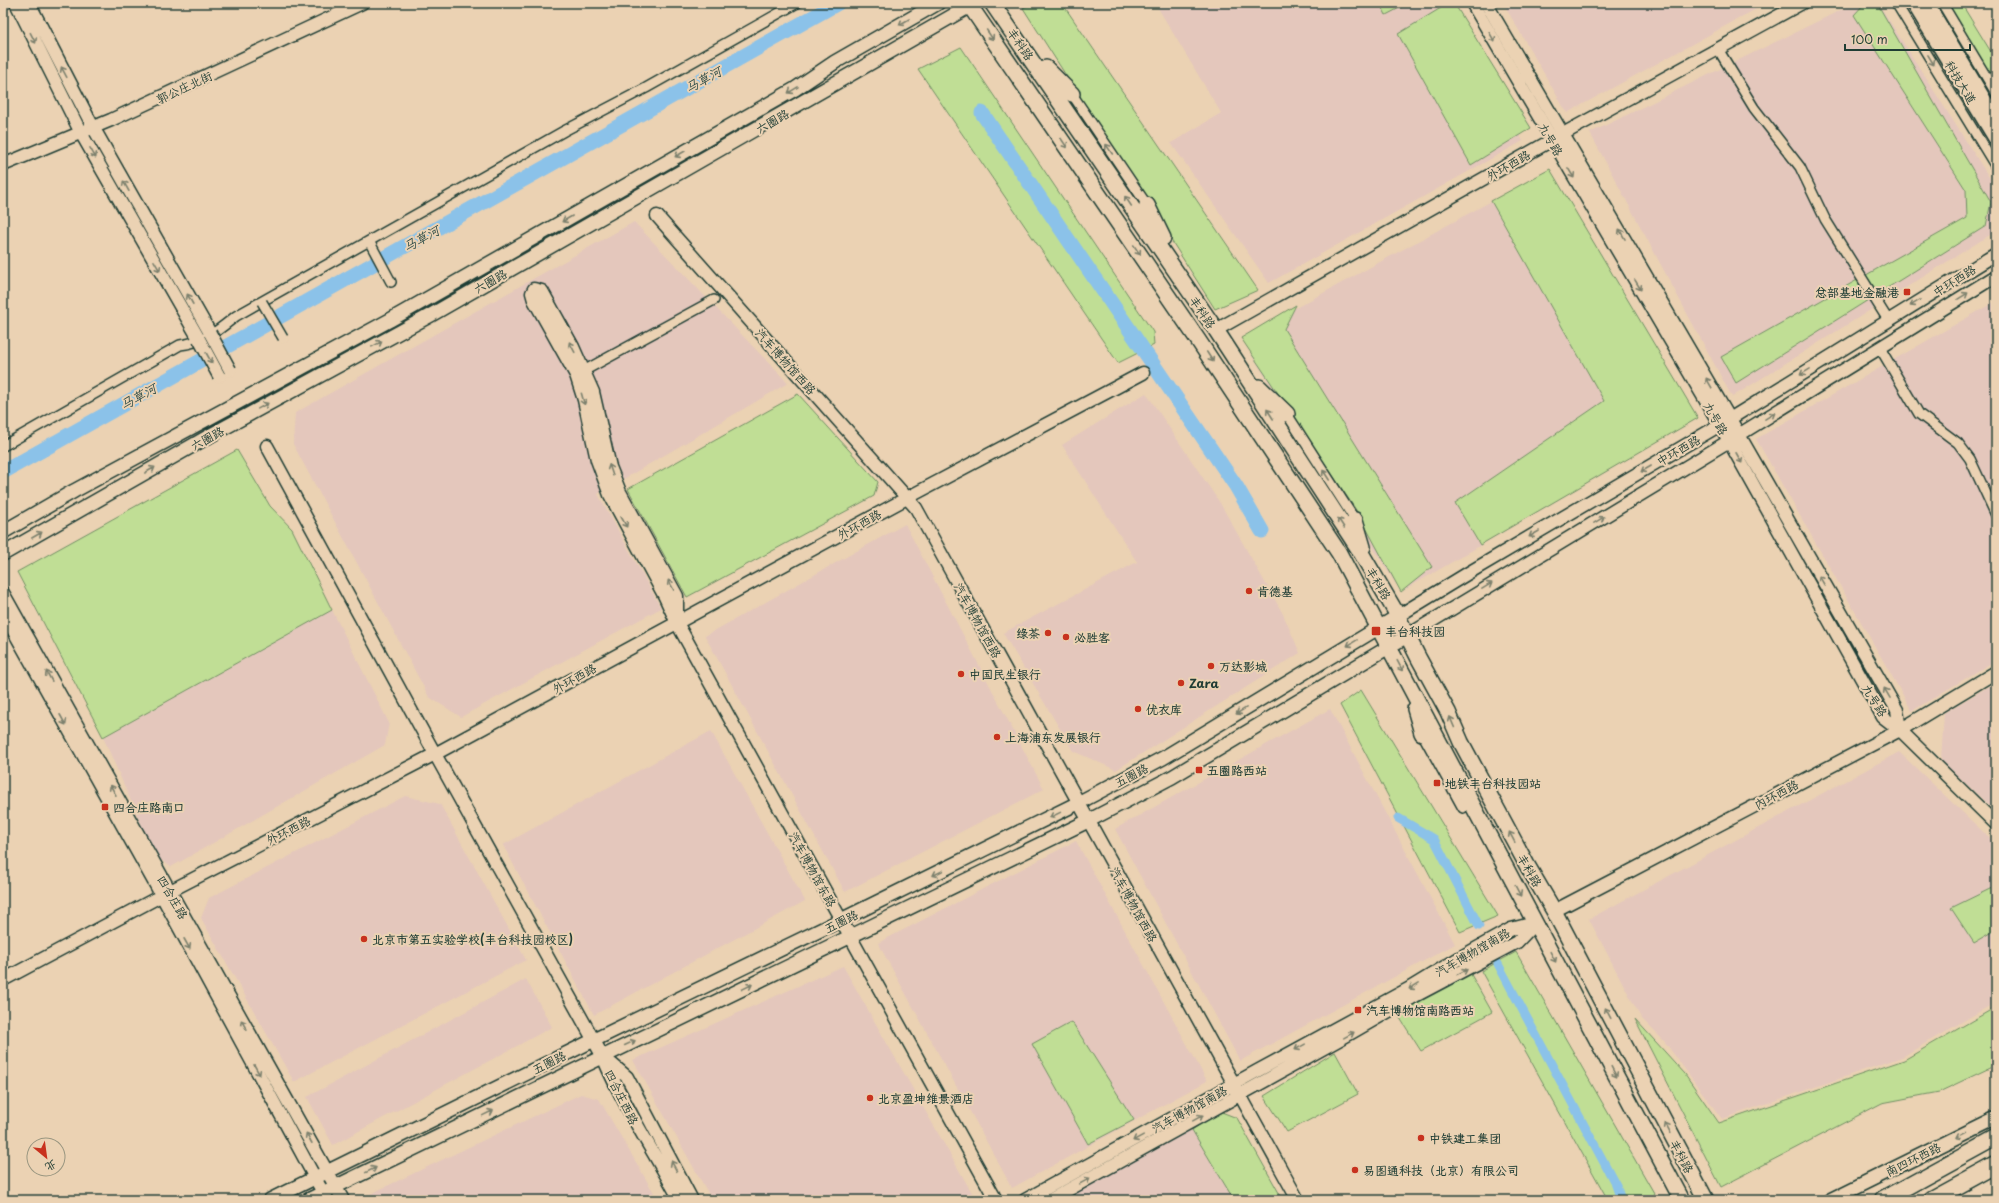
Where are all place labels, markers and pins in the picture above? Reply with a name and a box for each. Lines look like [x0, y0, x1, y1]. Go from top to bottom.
place label: 总部基地金融港 [1815, 283, 1899, 301]
marker: 总部基地金融港 [1902, 287, 1912, 297]
place label: 肯德基 [1257, 582, 1293, 600]
marker: 肯德基 [1244, 586, 1254, 596]
place label: 丰台科技园 [1385, 622, 1445, 640]
place label: 绿茶 [1016, 624, 1040, 642]
marker: 丰台科技园 [1370, 625, 1382, 637]
marker: 绿茶 [1043, 628, 1053, 638]
place label: 必胜客 [1074, 628, 1110, 646]
marker: 必胜客 [1061, 632, 1071, 642]
place label: 万达影城 [1219, 657, 1267, 675]
marker: 万达影城 [1206, 661, 1216, 671]
place label: 中国民生银行 [969, 665, 1041, 683]
marker: 中国民生银行 [956, 669, 966, 679]
place label: Zara [1189, 674, 1219, 692]
marker: Zara [1176, 678, 1186, 688]
place label: 优衣库 [1146, 700, 1182, 718]
marker: 优衣库 [1133, 704, 1143, 714]
place label: 上海浦东发展银行 [1005, 728, 1101, 746]
marker: 上海浦东发展银行 [992, 732, 1002, 742]
place label: 五圈路西站 [1207, 761, 1267, 779]
marker: 五圈路西站 [1194, 765, 1204, 775]
place label: 地铁丰台科技园站 [1445, 774, 1541, 792]
marker: 地铁丰台科技园站 [1432, 778, 1442, 788]
place label: 四合庄路南口 [113, 798, 185, 816]
marker: 四合庄路南口 [100, 802, 110, 812]
place label: 北京市第五实验学校(丰台科技园校区) [372, 930, 573, 948]
marker: 北京市第五实验学校(丰台科技园校区) [359, 934, 369, 944]
place label: 汽车博物馆南路西站 [1366, 1001, 1474, 1019]
marker: 汽车博物馆南路西站 [1353, 1005, 1363, 1015]
place label: 北京盈坤维景酒店 [878, 1089, 974, 1107]
marker: 北京盈坤维景酒店 [865, 1093, 875, 1103]
place label: 中铁建工集团 [1429, 1129, 1501, 1147]
marker: 中铁建工集团 [1416, 1133, 1426, 1143]
place label: 易图通科技（北京）有限公司 [1363, 1161, 1519, 1179]
marker: 易图通科技（北京）有限公司 [1350, 1165, 1360, 1175]

